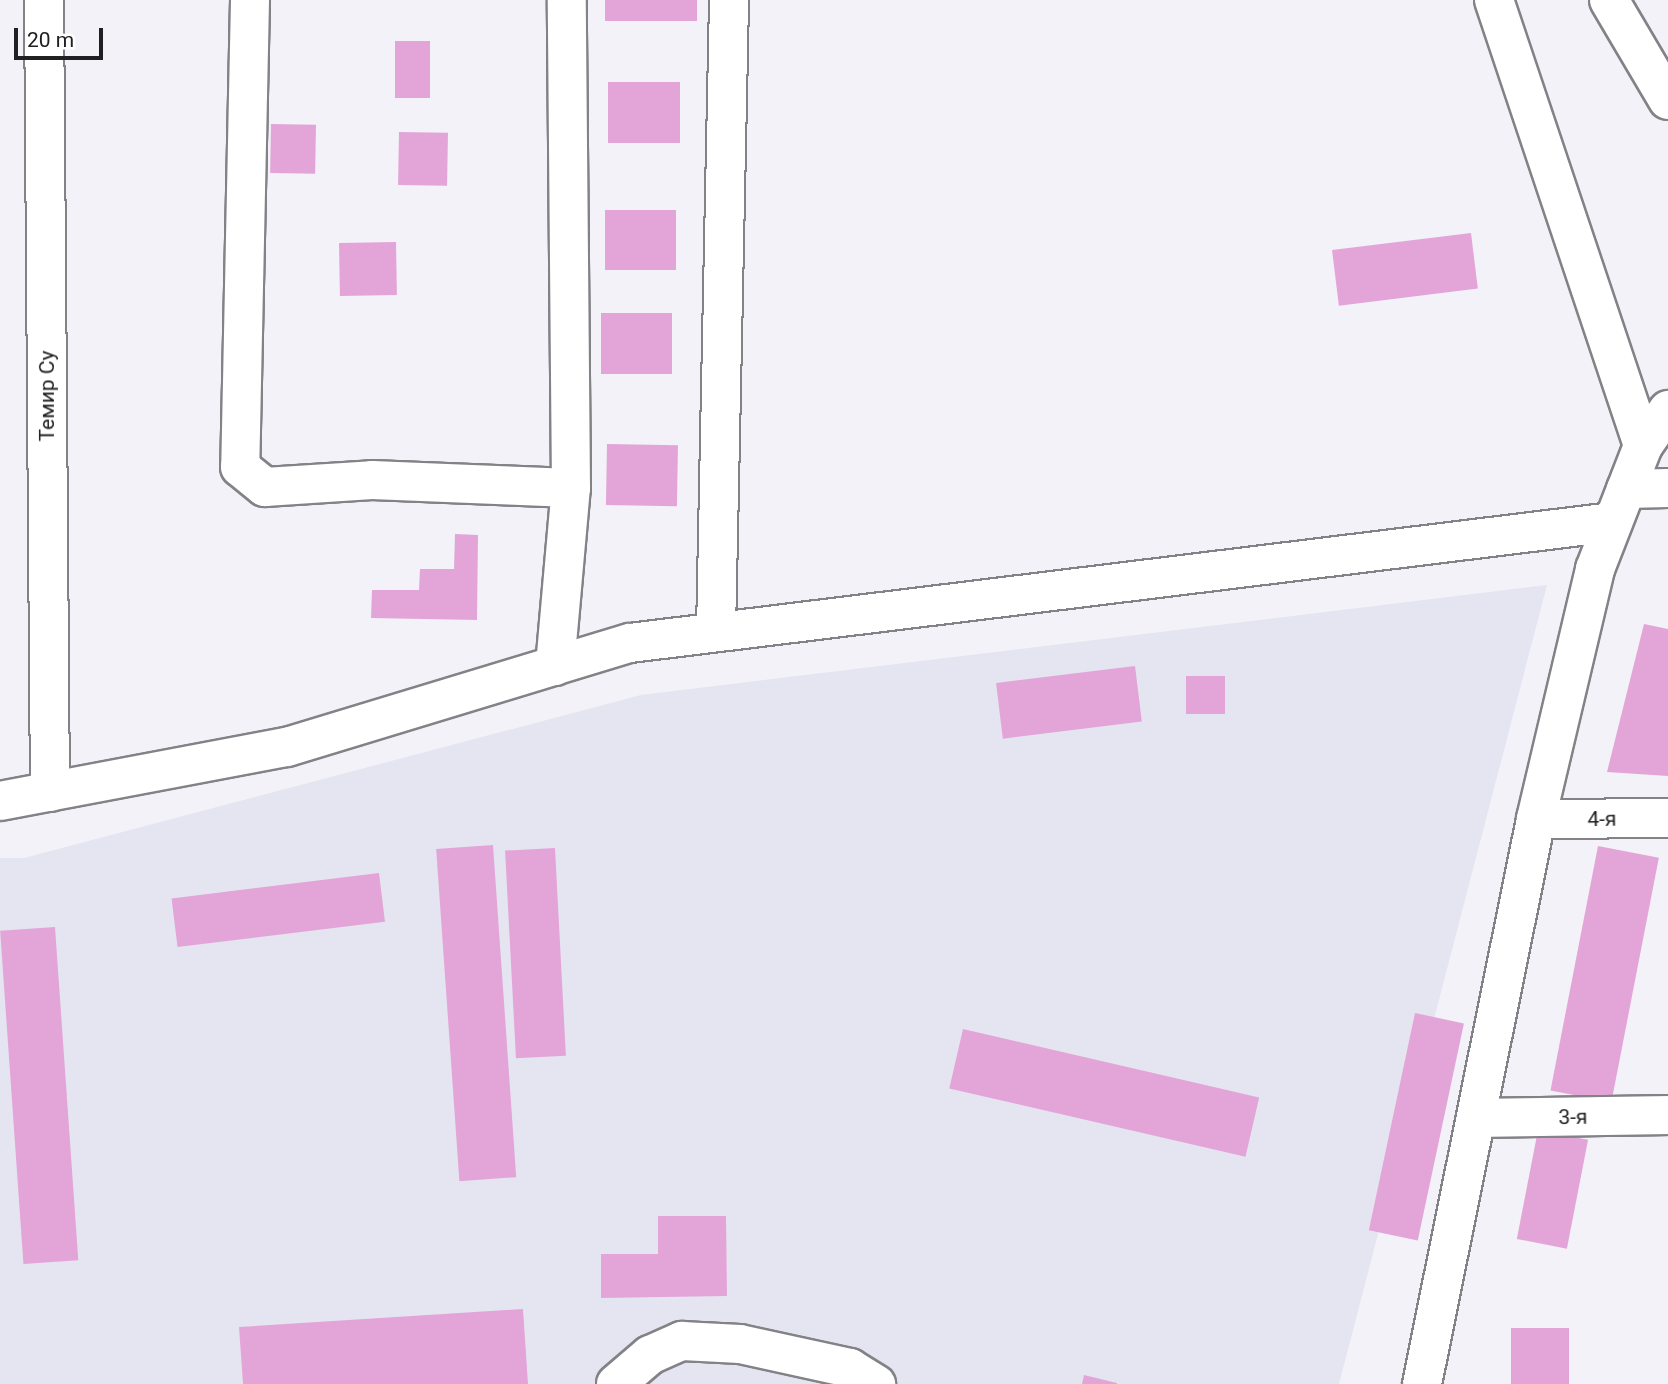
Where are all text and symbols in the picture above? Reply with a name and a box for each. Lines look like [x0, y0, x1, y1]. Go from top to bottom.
scale bar [18, 14, 107, 58]
text: 20 m [27, 28, 74, 52]
street label: Темир Су [34, 351, 60, 441]
street label: 4-я [1587, 806, 1617, 832]
street label: 3-я [1558, 1104, 1588, 1130]

